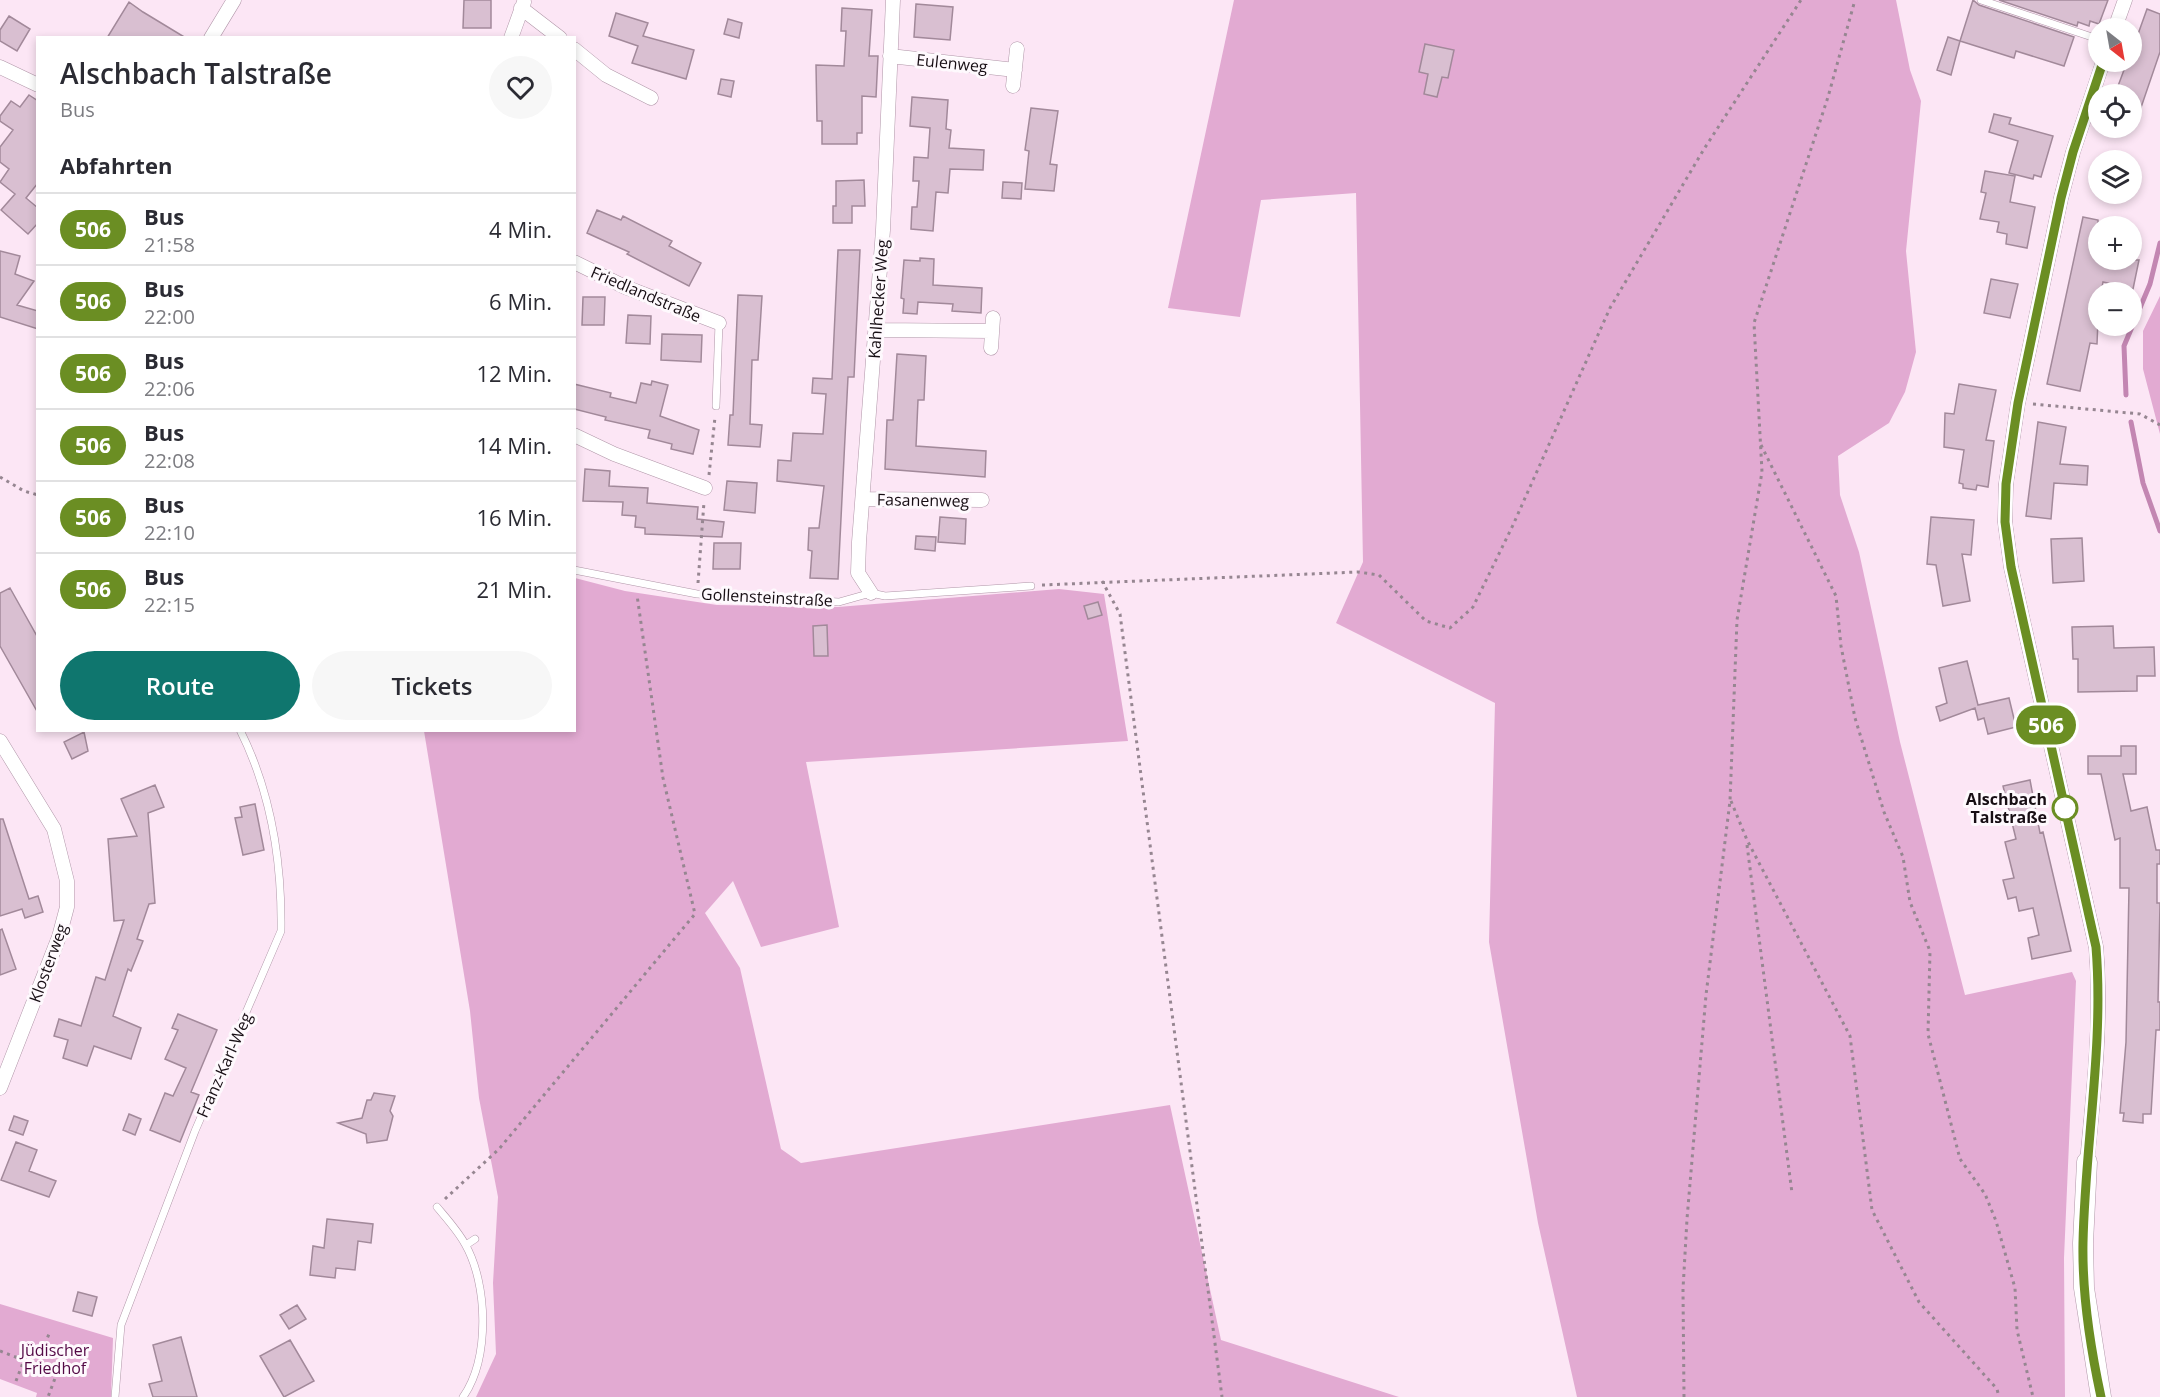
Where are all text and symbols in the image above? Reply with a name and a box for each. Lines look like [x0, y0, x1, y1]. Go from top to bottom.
north arrow [2088, 18, 2142, 72]
map controls [2088, 18, 2142, 336]
street label: Eulenweg [915, 48, 989, 78]
text: Alschbach Talstraße [60, 54, 332, 92]
button: heart [489, 56, 552, 119]
button: locate [2088, 84, 2142, 138]
text: Bus [60, 96, 95, 123]
text: Abfahrten [60, 150, 172, 180]
button: layers [2088, 150, 2142, 204]
text: Bus [144, 201, 184, 231]
text: 4 Min. [489, 214, 552, 244]
text: 506 [75, 215, 111, 243]
button: + [2088, 216, 2142, 270]
text: 21:58 [144, 231, 195, 258]
street label: Kahlhecker Weg [863, 238, 893, 359]
street label: Friedlandstraße [587, 261, 705, 327]
text: Bus [144, 273, 184, 303]
button: − [2088, 282, 2142, 336]
text: 6 Min. [489, 286, 552, 316]
text: 506 [75, 287, 111, 315]
text: 22:00 [144, 303, 195, 330]
text: Bus [144, 345, 184, 375]
text: 12 Min. [477, 358, 552, 388]
text: 506 [75, 359, 111, 387]
text: 22:06 [144, 375, 195, 402]
text: Bus [144, 417, 184, 447]
text: 14 Min. [477, 430, 552, 460]
text: 506 [75, 431, 111, 459]
text: 22:08 [144, 447, 195, 474]
street label: Fasanenweg [877, 488, 970, 512]
text: Bus [144, 489, 184, 519]
text: 16 Min. [477, 502, 552, 532]
text: 506 [75, 503, 111, 531]
text: 22:10 [144, 519, 195, 546]
text: Bus [144, 561, 184, 591]
text: 21 Min. [477, 574, 552, 604]
text: 506 [75, 575, 111, 603]
street label: Gollensteinstraße [701, 583, 834, 611]
text: 22:15 [144, 591, 195, 618]
button: Route [60, 651, 300, 720]
button: Tickets [312, 651, 552, 720]
line badge: 506 [2012, 706, 2080, 744]
text: 506 [2028, 711, 2064, 739]
place label: Alschbach Talstraße [1966, 788, 2047, 828]
marker: Alschbach Talstraße [2052, 795, 2078, 821]
street label: Klosterweg [24, 920, 73, 1005]
street label: Franz-Karl-Weg [191, 1009, 257, 1121]
park label: Jüdischer Friedhof [19, 1339, 90, 1379]

